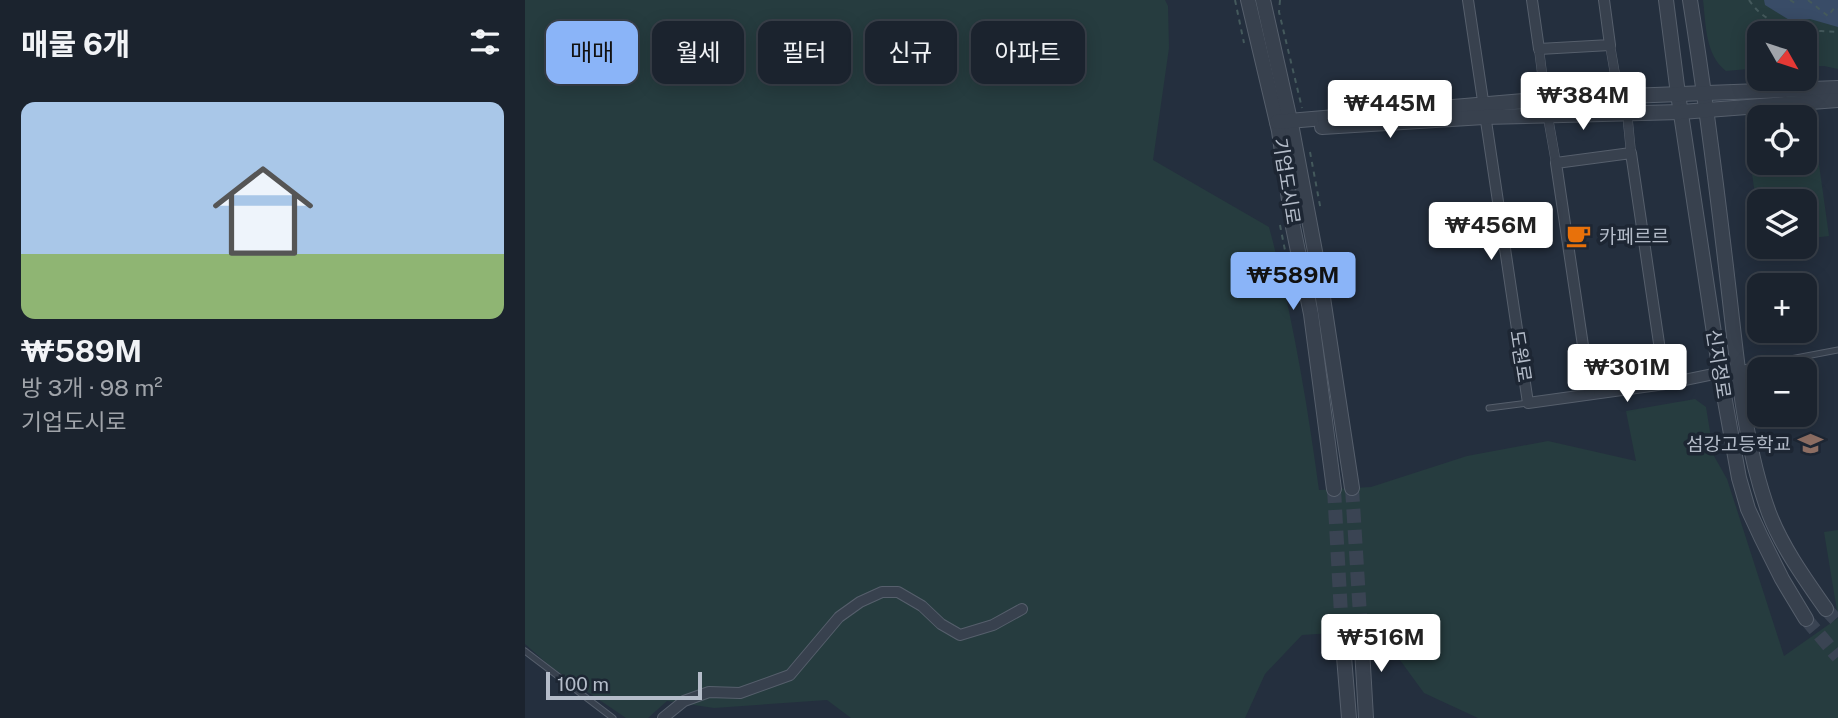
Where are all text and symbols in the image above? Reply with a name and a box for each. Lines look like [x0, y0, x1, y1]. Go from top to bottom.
chip: 매매 [546, 21, 638, 84]
chip: 월세 [652, 21, 744, 84]
chip: 필터 [758, 21, 851, 84]
chip: 신규 [865, 21, 957, 84]
chip: 아파트 [971, 21, 1085, 84]
north arrow [1747, 21, 1817, 91]
map controls [1747, 21, 1817, 427]
icon: filters [466, 23, 504, 61]
text: 매물 6개 [21, 26, 130, 62]
pin: ₩384M [1534, 72, 1632, 132]
pin: ₩445M [1341, 80, 1439, 140]
text: ₩384M [1537, 81, 1629, 108]
text: ₩445M [1344, 89, 1436, 116]
button: locate [1747, 105, 1817, 175]
street label: 기업도시로 [1269, 136, 1305, 226]
icon: home [200, 148, 326, 274]
button: layers [1747, 189, 1817, 259]
pin: ₩456M [1442, 202, 1540, 262]
text: ₩456M [1445, 211, 1537, 238]
cafe icon: 카페르르 [1565, 222, 1593, 250]
place label: 카페르르 [1599, 225, 1669, 247]
pin: ₩589M [1244, 252, 1342, 312]
text: ₩589M [1247, 261, 1339, 288]
button: + [1747, 273, 1817, 343]
street label: 도원로 [1506, 328, 1536, 384]
street label: 신지정로 [1703, 328, 1735, 400]
text: ₩589M [21, 333, 142, 369]
pin: ₩301M [1578, 344, 1676, 404]
text: ₩301M [1584, 353, 1670, 380]
button: − [1747, 357, 1817, 427]
text: 방 3개 · 98 m² [21, 374, 163, 401]
text: 기업도시로 [21, 408, 127, 435]
school or university icon: 섬강고등학교 [1797, 430, 1825, 458]
place label: 섬강고등학교 [1686, 433, 1791, 455]
pin: ₩516M [1332, 614, 1430, 674]
text: ₩516M [1337, 623, 1425, 650]
scale bar [546, 669, 702, 701]
text: 100 m [557, 673, 609, 695]

